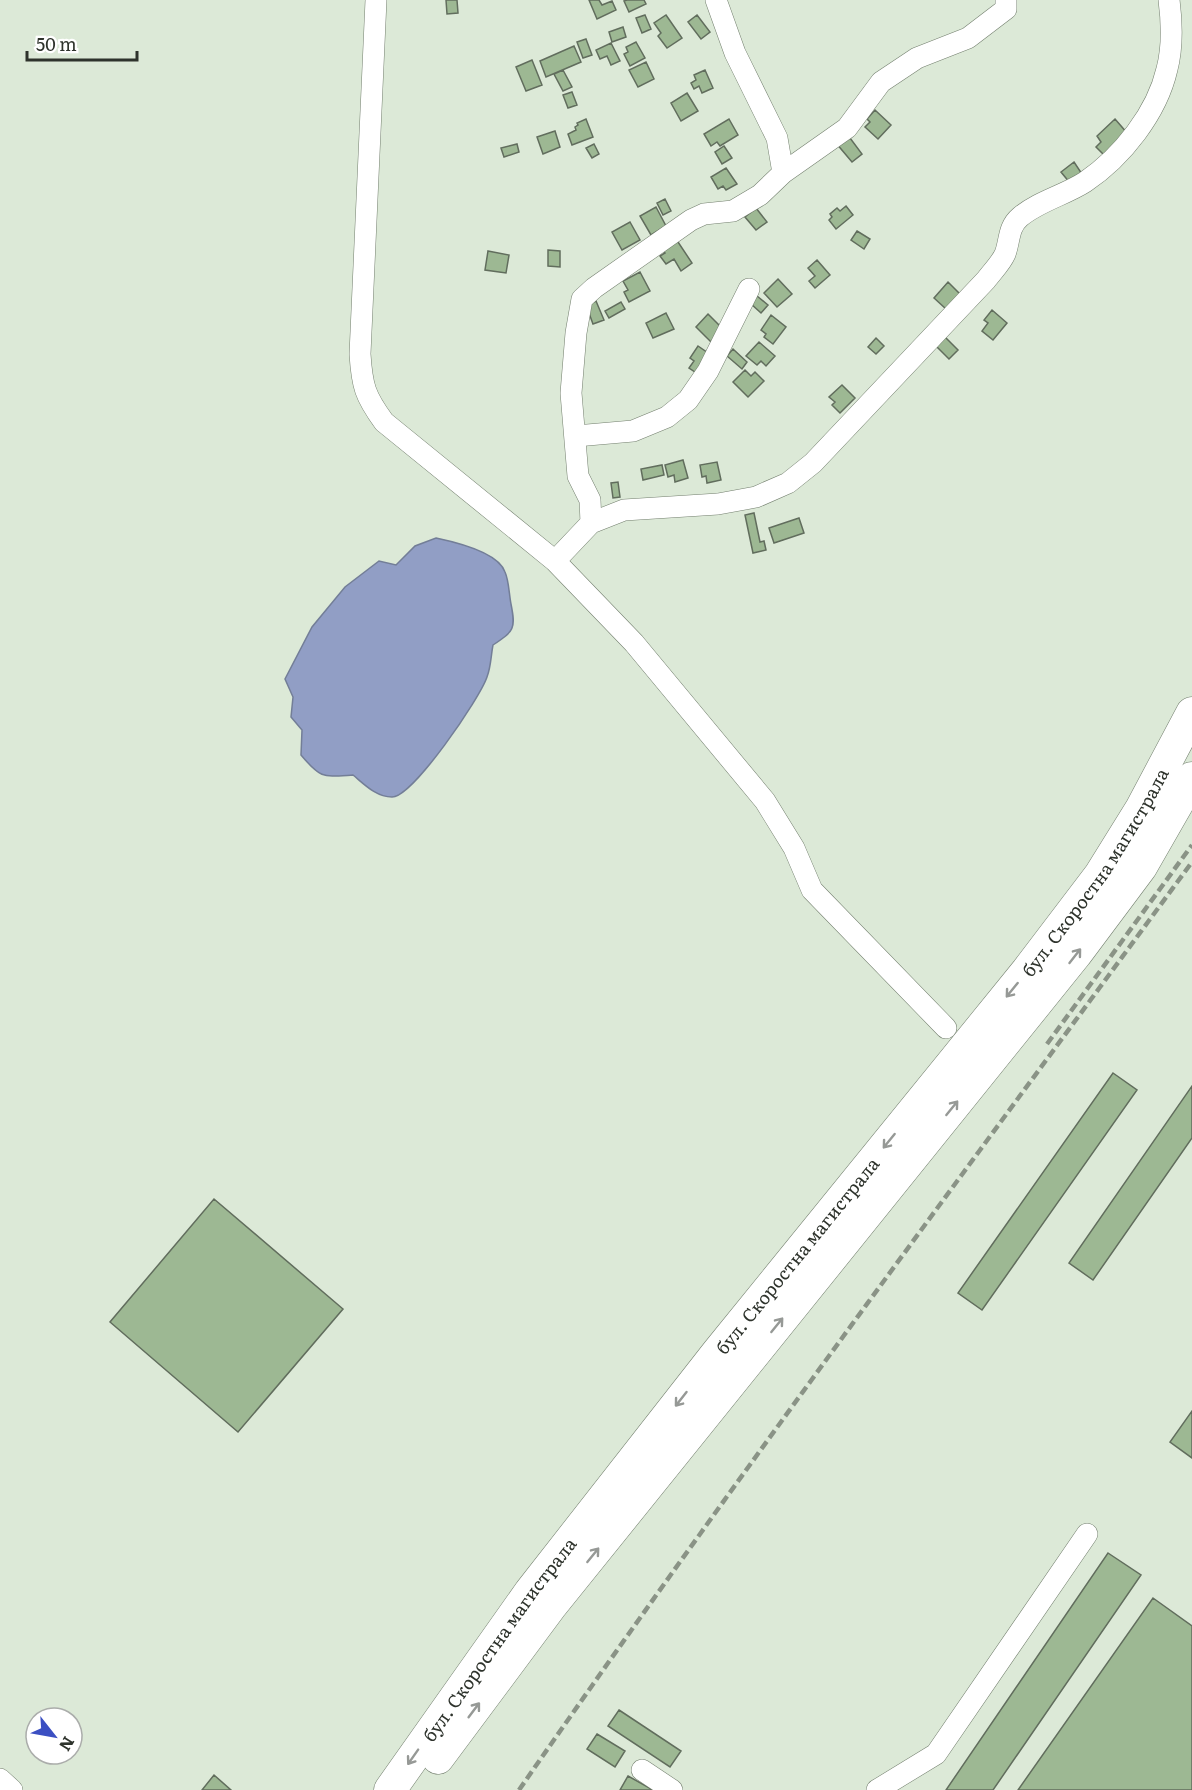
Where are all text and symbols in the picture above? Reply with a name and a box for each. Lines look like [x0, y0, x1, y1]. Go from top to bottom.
scale bar [27, 24, 136, 62]
text: 50 m [36, 30, 77, 57]
street label: бул. Скоростна магистрала [1014, 762, 1174, 982]
one-way arrow [1068, 948, 1081, 964]
one-way arrow [1005, 982, 1019, 997]
one-way arrow [946, 1100, 959, 1116]
one-way arrow [882, 1133, 896, 1148]
street label: бул. Скоростна магистрала [708, 1151, 885, 1360]
one-way arrow [771, 1317, 784, 1333]
one-way arrow [675, 1391, 688, 1407]
street label: бул. Скоростна магистрала [415, 1531, 582, 1747]
one-way arrow [586, 1547, 599, 1563]
one-way arrow [468, 1702, 481, 1718]
north arrow [24, 1706, 84, 1766]
text: N [54, 1732, 81, 1756]
one-way arrow [407, 1748, 419, 1764]

